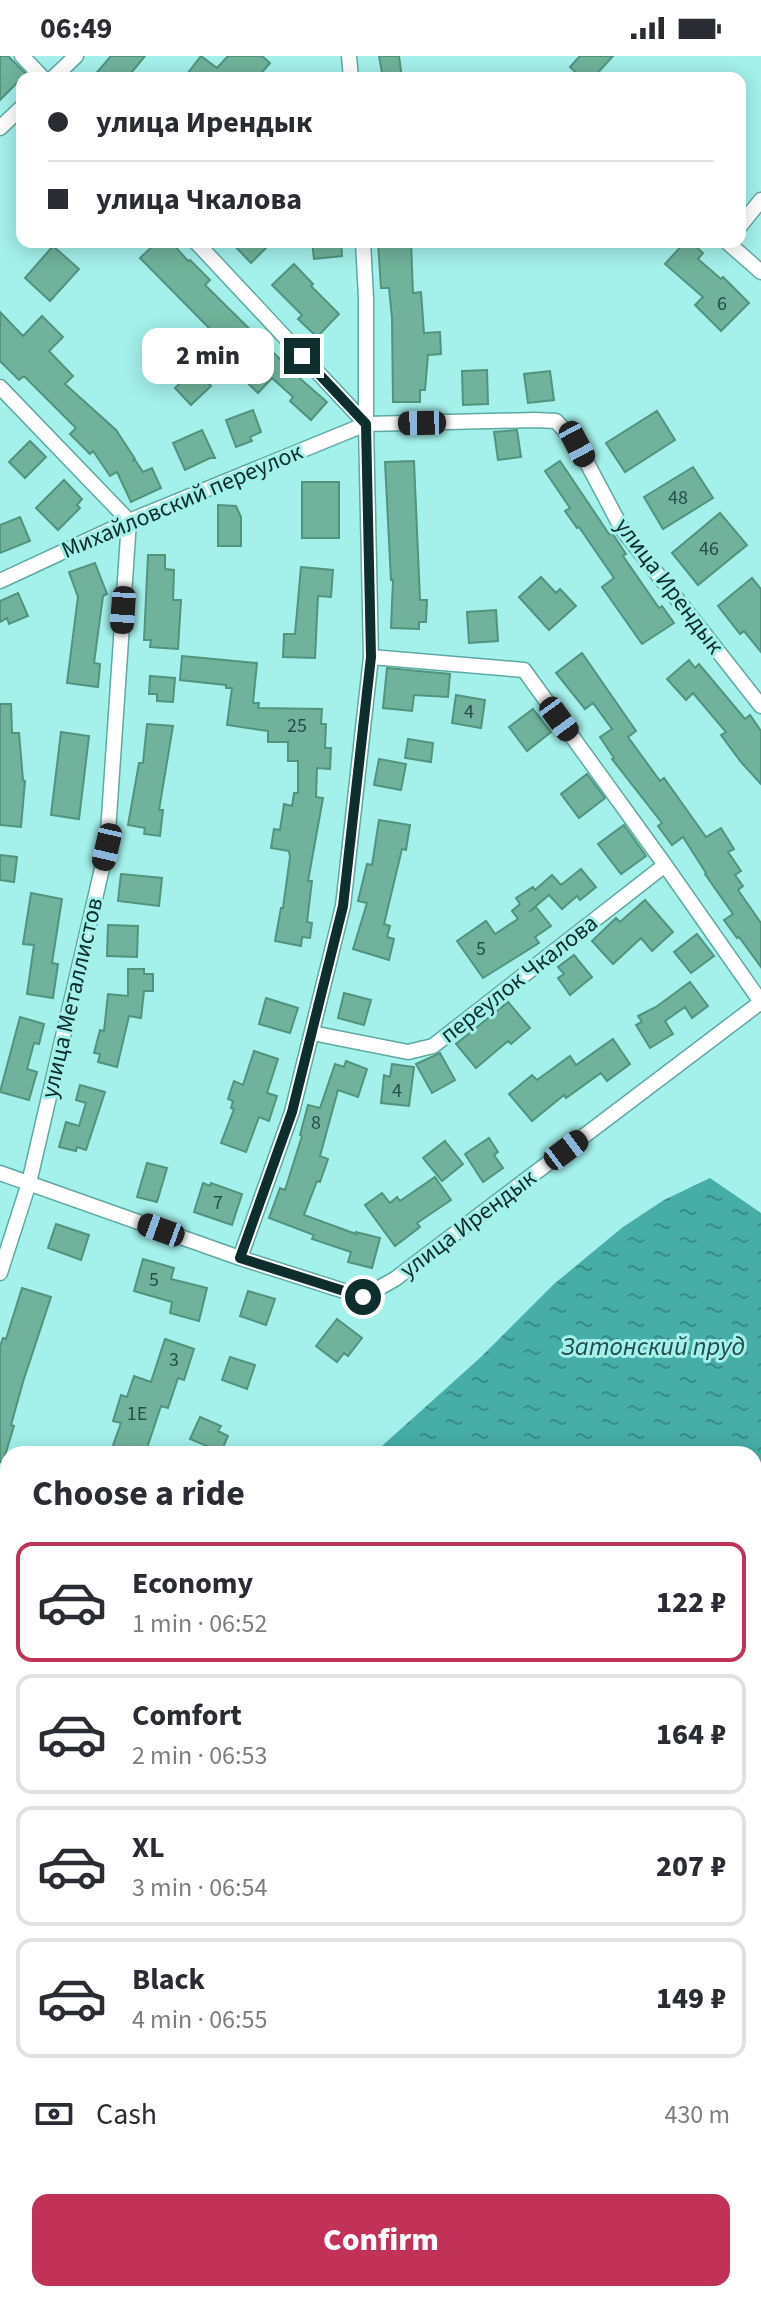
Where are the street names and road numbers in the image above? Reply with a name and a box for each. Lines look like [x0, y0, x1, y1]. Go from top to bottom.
street label: Михайловский переулок [56, 434, 308, 568]
street label: улица Ирендык [606, 510, 732, 662]
street label: улица Металлистов [32, 894, 112, 1102]
street label: переулок Чкалова [433, 906, 605, 1052]
street label: улица Ирендык [392, 1161, 544, 1287]

